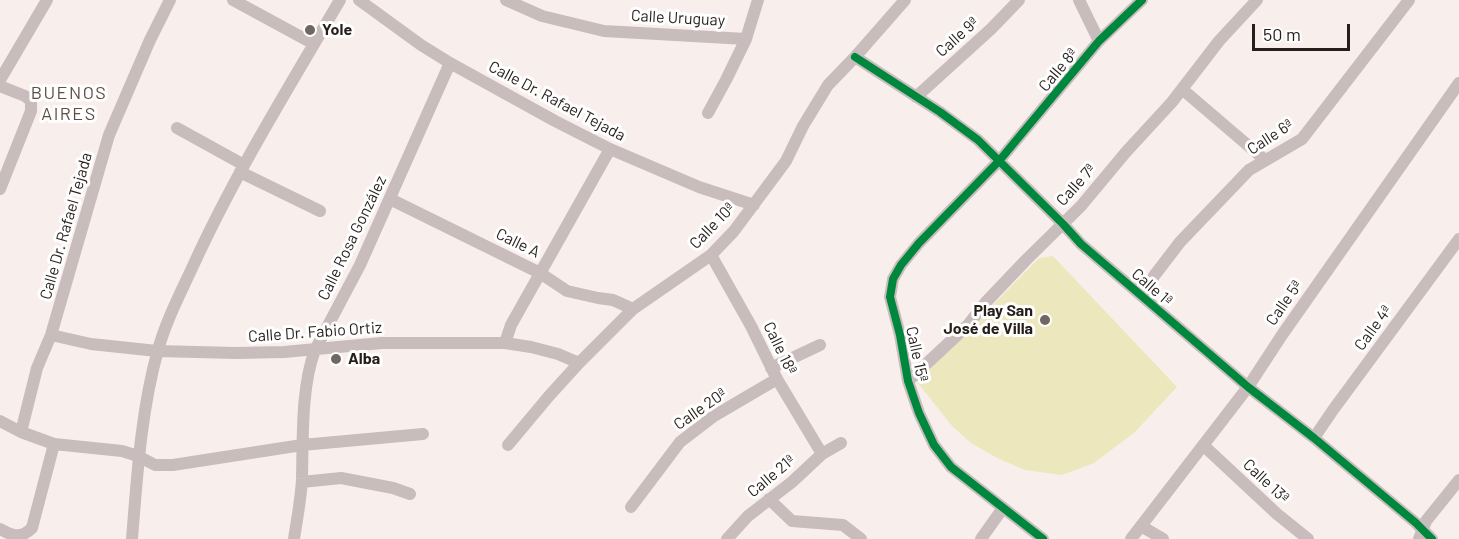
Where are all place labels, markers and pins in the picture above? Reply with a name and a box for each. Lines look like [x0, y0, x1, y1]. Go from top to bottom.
place label: Yole [322, 20, 352, 40]
marker: Yole [303, 23, 317, 37]
place label: Play San José de Villa [944, 301, 1033, 339]
marker: Play San José de Villa [1038, 313, 1052, 327]
place label: Alba [348, 349, 380, 369]
marker: Alba [329, 352, 343, 366]

